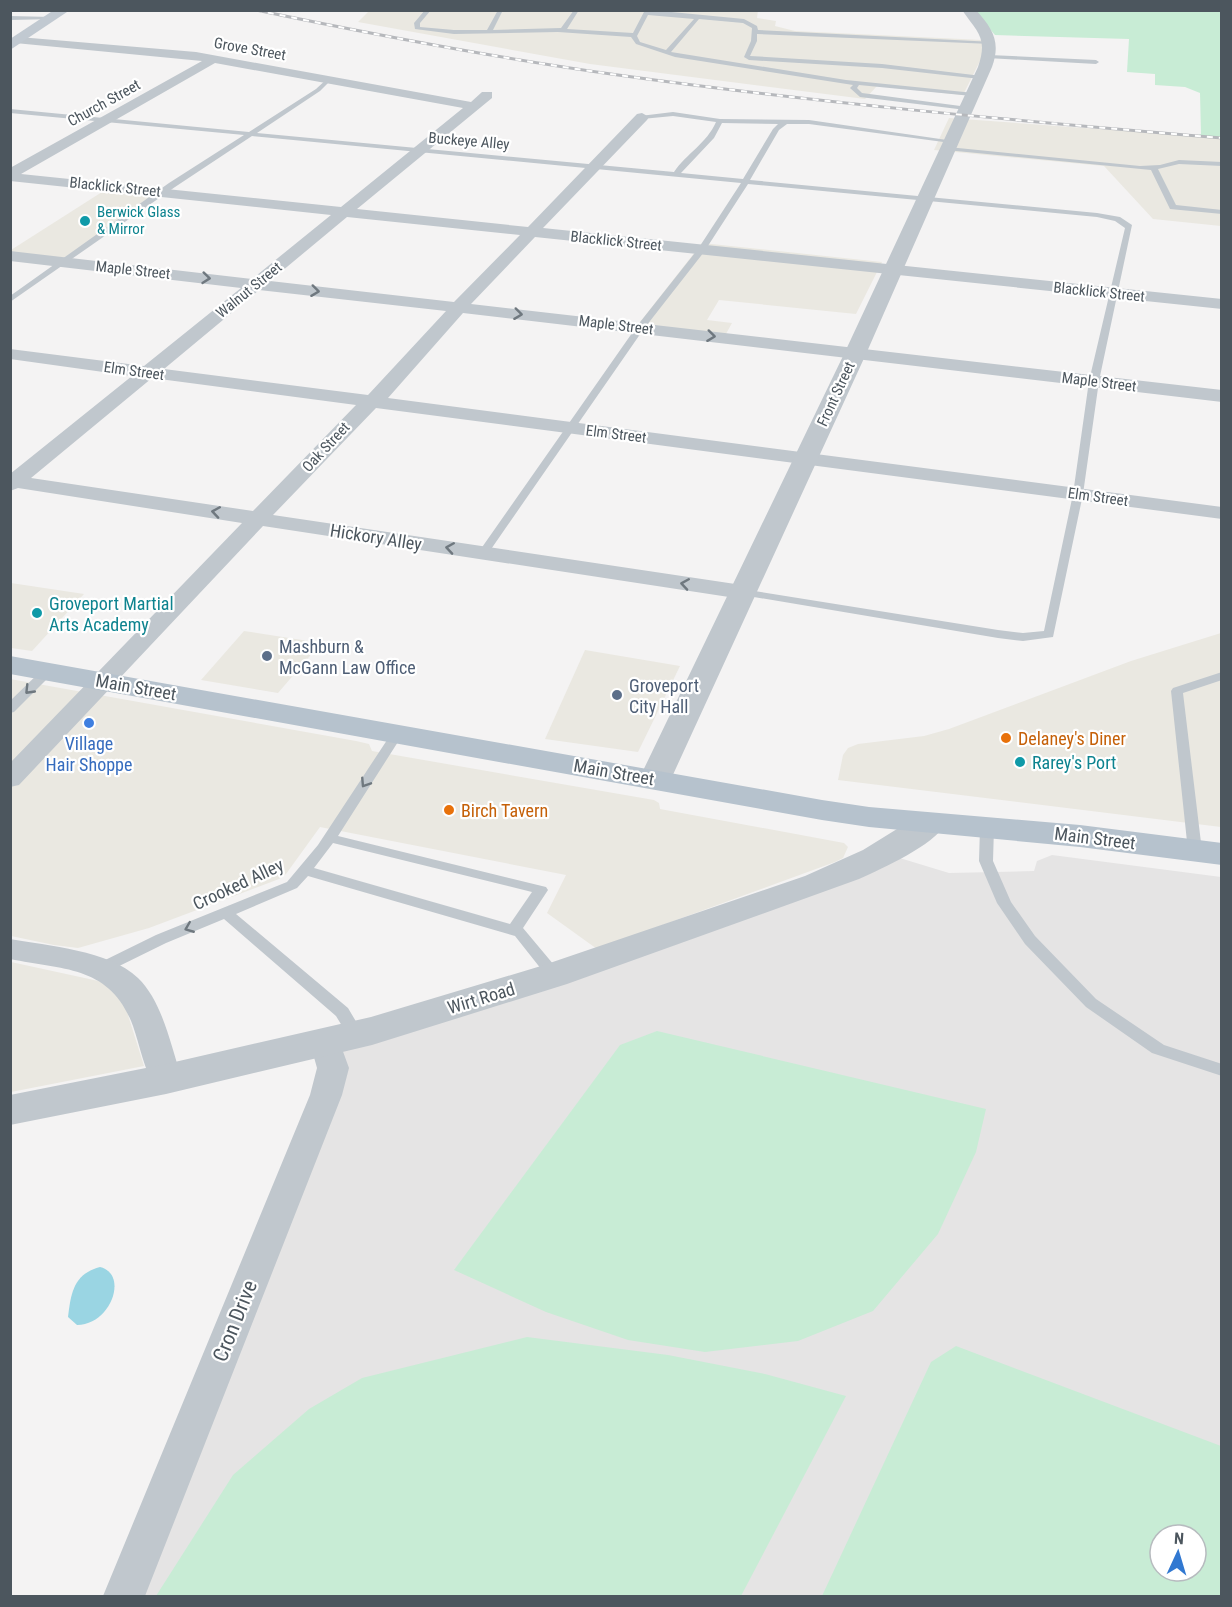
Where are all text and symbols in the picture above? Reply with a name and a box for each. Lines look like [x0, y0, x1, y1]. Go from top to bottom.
street label: Grove Street [213, 34, 287, 64]
street label: Church Street [65, 76, 143, 130]
street label: Buckeye Alley [428, 128, 510, 154]
street label: Blacklick Street [68, 173, 162, 201]
place label: Berwick Glass & Mirror [97, 203, 181, 238]
marker: Berwick Glass & Mirror [78, 214, 92, 228]
street label: Blacklick Street [569, 227, 663, 255]
street label: Maple Street [95, 257, 171, 283]
street label: Walnut Street [212, 258, 286, 322]
one-way arrow [201, 272, 210, 284]
street label: Blacklick Street [1052, 278, 1146, 306]
one-way arrow [311, 284, 320, 296]
one-way arrow [513, 307, 522, 320]
street label: Maple Street [578, 311, 654, 339]
one-way arrow [707, 330, 716, 342]
street label: Elm Street [103, 358, 165, 384]
street label: Front Street [813, 359, 859, 429]
street label: Maple Street [1061, 368, 1137, 396]
street label: Oak Street [298, 418, 354, 476]
street label: Elm Street [585, 421, 647, 447]
street label: Elm Street [1067, 484, 1129, 510]
one-way arrow [211, 507, 221, 519]
street label: Hickory Alley [329, 519, 424, 555]
one-way arrow [446, 542, 456, 555]
one-way arrow [680, 578, 689, 590]
place label: Groveport Martial Arts Academy [49, 593, 174, 635]
marker: Groveport Martial Arts Academy [30, 606, 44, 620]
place label: Mashburn & McGann Law Office [279, 636, 416, 678]
marker: Mashburn & McGann Law Office [260, 649, 274, 663]
street label: Main Street [94, 670, 178, 704]
place label: Groveport City Hall [629, 675, 699, 717]
one-way arrow [25, 683, 36, 694]
marker: Groveport City Hall [610, 688, 624, 702]
marker: Village Hair Shoppe [82, 716, 96, 730]
place label: Delaney's Diner [1018, 728, 1126, 749]
marker: Delaney's Diner [999, 731, 1013, 745]
place label: Village Hair Shoppe [46, 733, 132, 775]
place label: Rarey's Port [1032, 752, 1116, 773]
street label: Main Street [572, 755, 656, 789]
marker: Rarey's Port [1013, 755, 1027, 769]
one-way arrow [361, 777, 373, 787]
place label: Birch Tavern [461, 800, 548, 821]
marker: Birch Tavern [442, 803, 456, 817]
street label: Main Street [1053, 823, 1137, 853]
street label: Crooked Alley [189, 854, 287, 914]
one-way arrow [185, 921, 196, 933]
street label: Wirt Road [445, 978, 517, 1018]
street label: Cron Drive [208, 1277, 262, 1365]
north arrow [1148, 1523, 1208, 1583]
text: N [1173, 1529, 1185, 1548]

